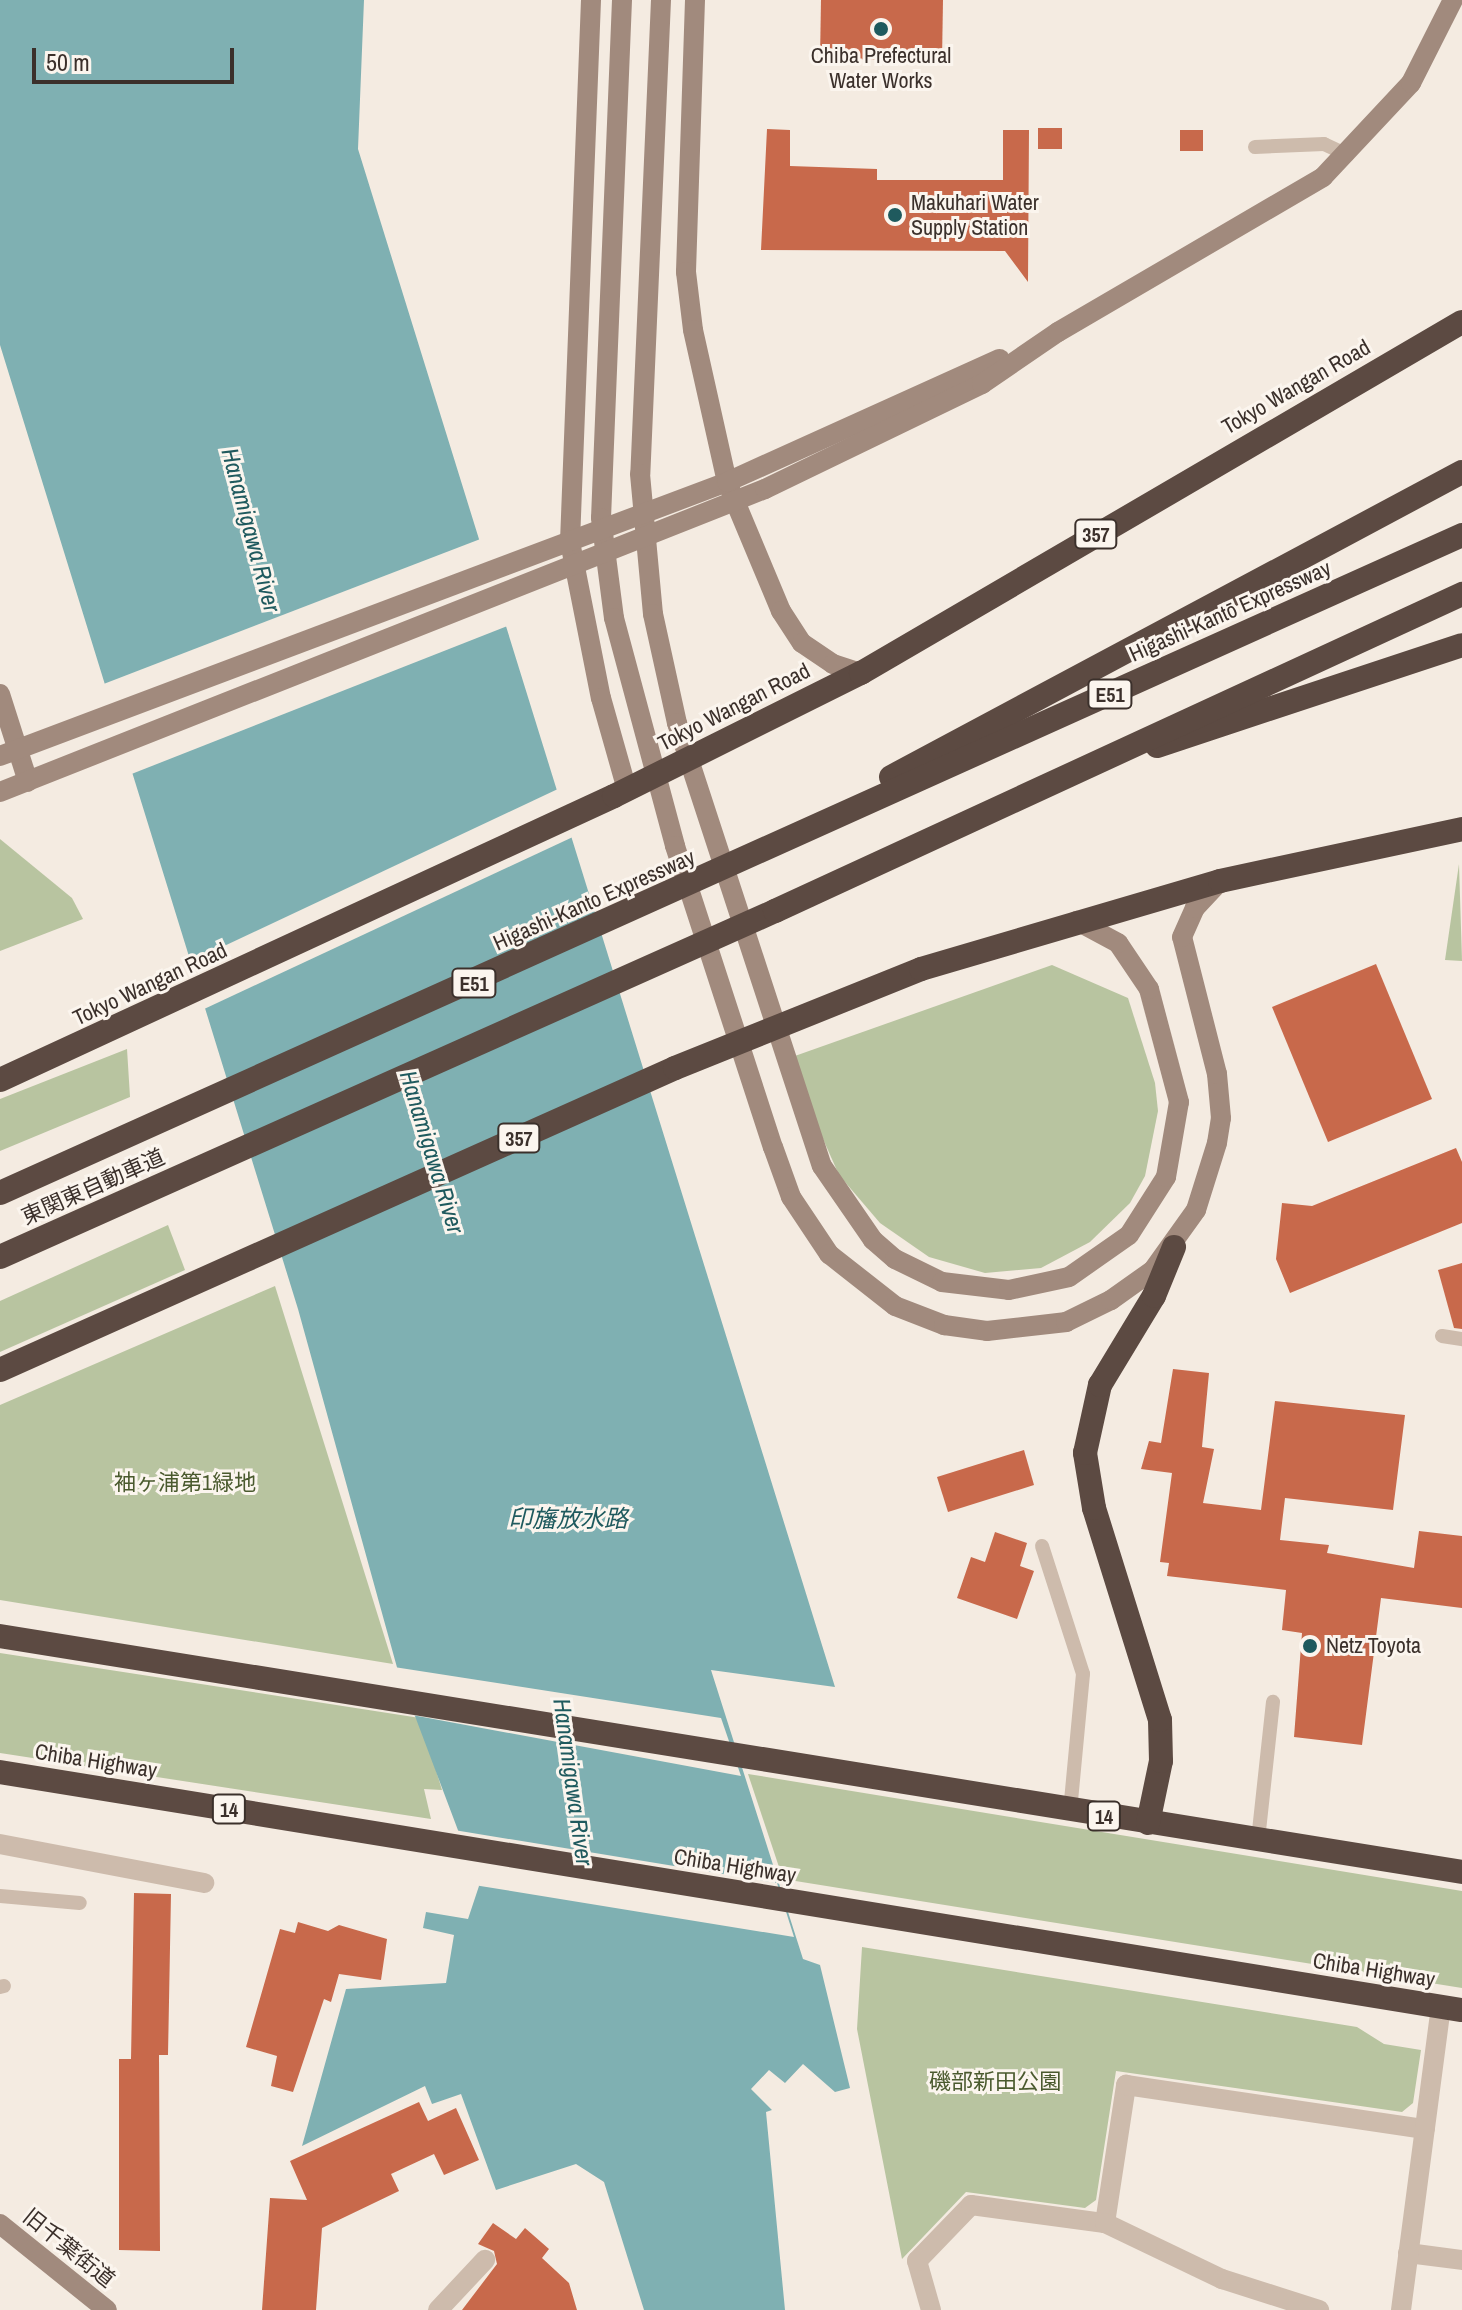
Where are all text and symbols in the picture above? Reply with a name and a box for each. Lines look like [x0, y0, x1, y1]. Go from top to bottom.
marker: Chiba Prefectural Water Works [872, 20, 890, 38]
scale bar [36, 32, 238, 82]
place label: Chiba Prefectural Water Works [811, 42, 951, 94]
text: 50 m [46, 46, 90, 78]
place label: Makuhari Water Supply Station [911, 189, 1039, 240]
marker: Makuhari Water Supply Station [886, 206, 904, 224]
street label: Tokyo Wangan Road [1217, 334, 1375, 440]
water label: Hanamigawa River [215, 445, 287, 615]
road number: 357 [1074, 518, 1118, 550]
street label: Higashi-Kantō Expressway [1125, 555, 1335, 667]
street label: Tokyo Wangan Road [654, 657, 814, 757]
road number: E51 [1086, 678, 1134, 710]
street label: Higashi-Kanto Expressway [489, 844, 699, 956]
street label: Tokyo Wangan Road [69, 937, 231, 1031]
road number: E51 [450, 967, 498, 999]
water label: Hanamigawa River [394, 1067, 470, 1237]
road number: 357 [497, 1122, 541, 1154]
street label: 東関東自動車道 [17, 1144, 169, 1230]
park label: 袖ヶ浦第1緑地 [114, 1470, 256, 1496]
water label: 印旛放水路 [508, 1505, 628, 1533]
place label: Netz Toyota [1326, 1633, 1421, 1659]
marker: Netz Toyota [1301, 1637, 1319, 1655]
water label: Hanamigawa River [547, 1697, 599, 1867]
street label: Chiba Highway [33, 1738, 159, 1784]
road number: 14 [211, 1793, 247, 1825]
road number: 14 [1086, 1800, 1122, 1832]
street label: Chiba Highway [672, 1843, 798, 1889]
street label: Chiba Highway [1311, 1947, 1437, 1993]
park label: 磯部新田公園 [929, 2069, 1061, 2095]
street label: 旧千葉街道 [18, 2203, 120, 2293]

